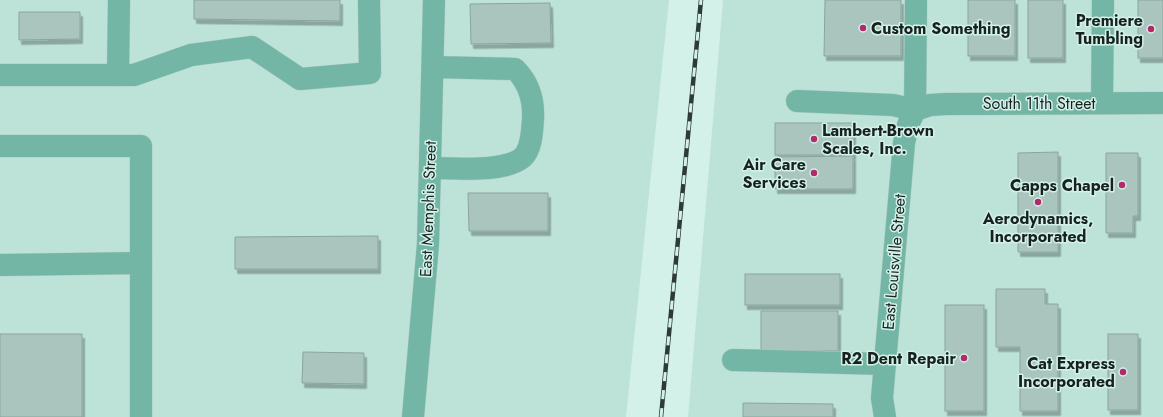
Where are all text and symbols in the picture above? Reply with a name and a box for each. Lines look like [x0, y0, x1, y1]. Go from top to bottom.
place label: Premiere Tumbling [1075, 9, 1143, 50]
place label: Custom Something [871, 17, 1010, 40]
marker: Custom Something [858, 23, 868, 33]
marker: Premiere Tumbling [1146, 24, 1156, 34]
street label: South 11th Street [983, 92, 1095, 115]
place label: Lambert-Brown Scales, Inc. [822, 119, 934, 160]
marker: Lambert-Brown Scales, Inc. [809, 134, 819, 144]
street label: East Memphis Street [414, 140, 442, 278]
place label: Air Care Services [742, 153, 806, 194]
marker: Air Care Services [809, 168, 819, 178]
place label: Capps Chapel [1010, 174, 1114, 197]
marker: Capps Chapel [1117, 180, 1127, 190]
street label: East Louisville Street [877, 193, 911, 331]
marker: Aerodynamics, Incorporated [1033, 197, 1043, 207]
place label: Aerodynamics, Incorporated [982, 207, 1093, 248]
place label: R2 Dent Repair [841, 347, 956, 370]
place label: Cat Express Incorporated [1018, 352, 1115, 393]
marker: R2 Dent Repair [959, 353, 969, 363]
marker: Cat Express Incorporated [1118, 367, 1128, 377]

